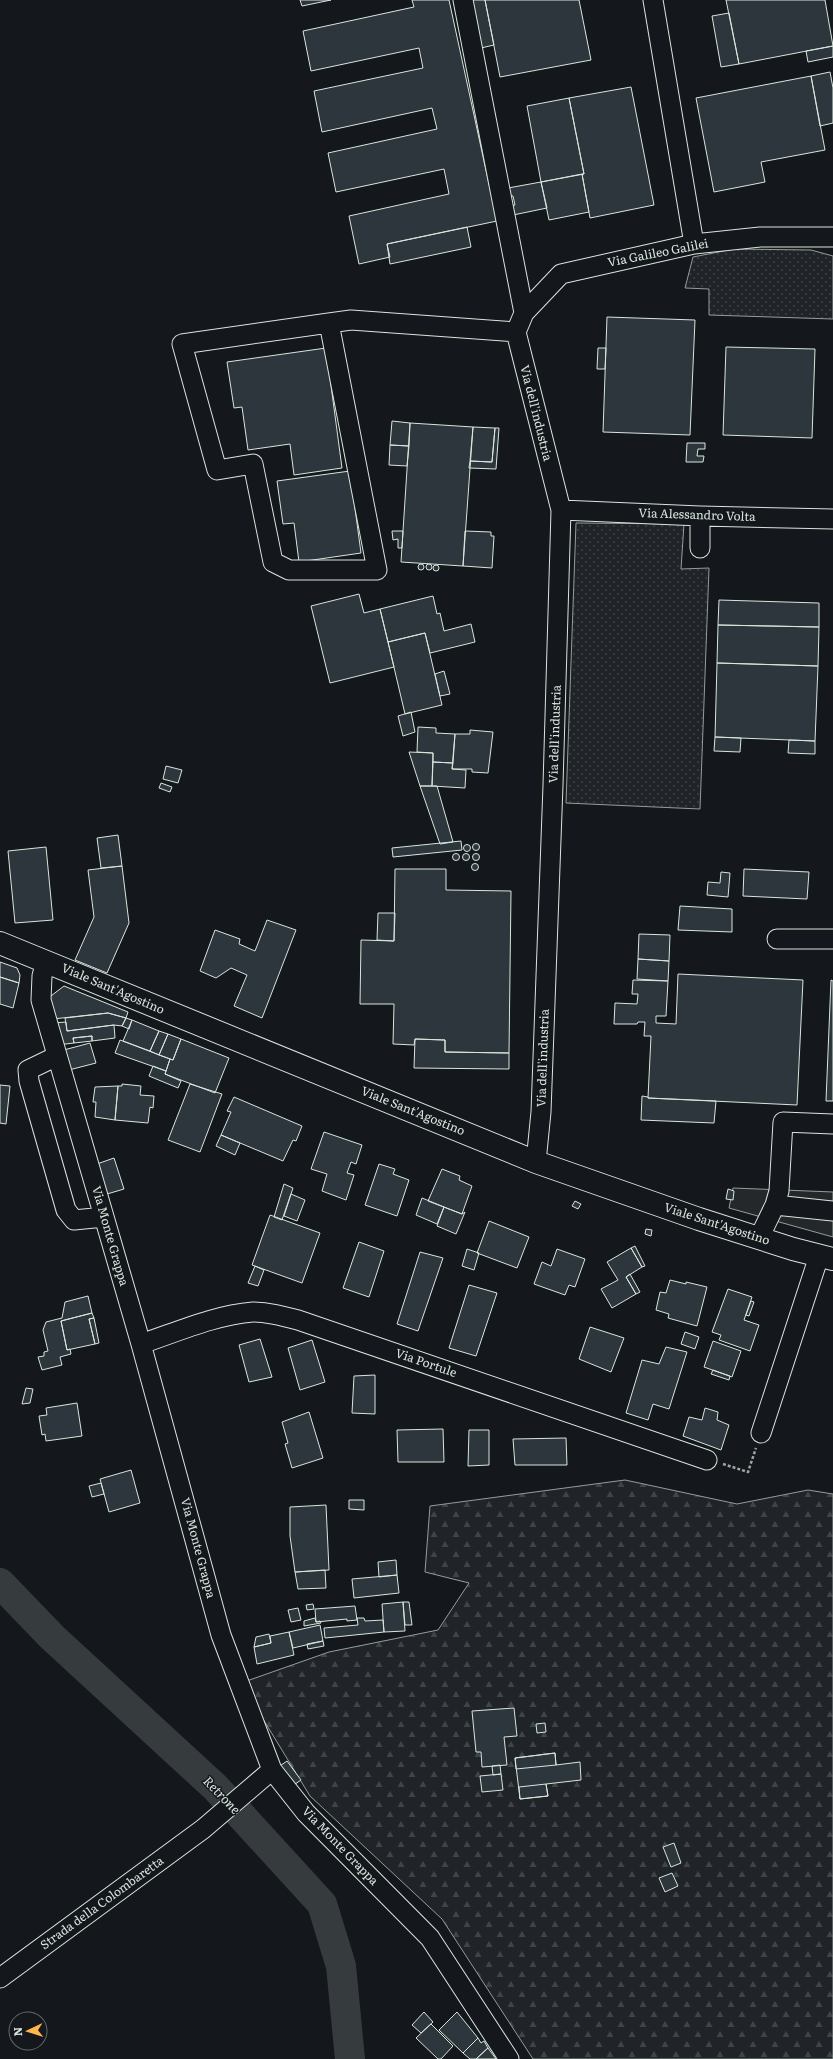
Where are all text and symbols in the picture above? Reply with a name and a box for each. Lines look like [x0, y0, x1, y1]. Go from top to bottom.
street label: Via Galileo Galilei [606, 233, 710, 271]
street label: Via dell'industria [516, 363, 558, 463]
street label: Via Alessandro Volta [638, 503, 756, 525]
street label: Via dell'industria [543, 684, 565, 783]
street label: Viale Sant'Agostino [59, 958, 168, 1018]
street label: Via dell'industria [531, 1008, 553, 1107]
street label: Viale Sant'Agostino [359, 1081, 468, 1139]
street label: Via Monte Grappa [88, 1184, 134, 1288]
street label: Viale Sant'Agostino [662, 1197, 773, 1249]
street label: Via Portule [393, 1343, 459, 1381]
street label: Via Monte Grappa [177, 1495, 221, 1601]
water label: Retrone [199, 1771, 245, 1818]
street label: Via Monte Grappa [298, 1802, 383, 1889]
street label: Strada della Colombaretta [36, 1851, 167, 1953]
north arrow [8, 2011, 48, 2051]
text: N [9, 2027, 25, 2037]

